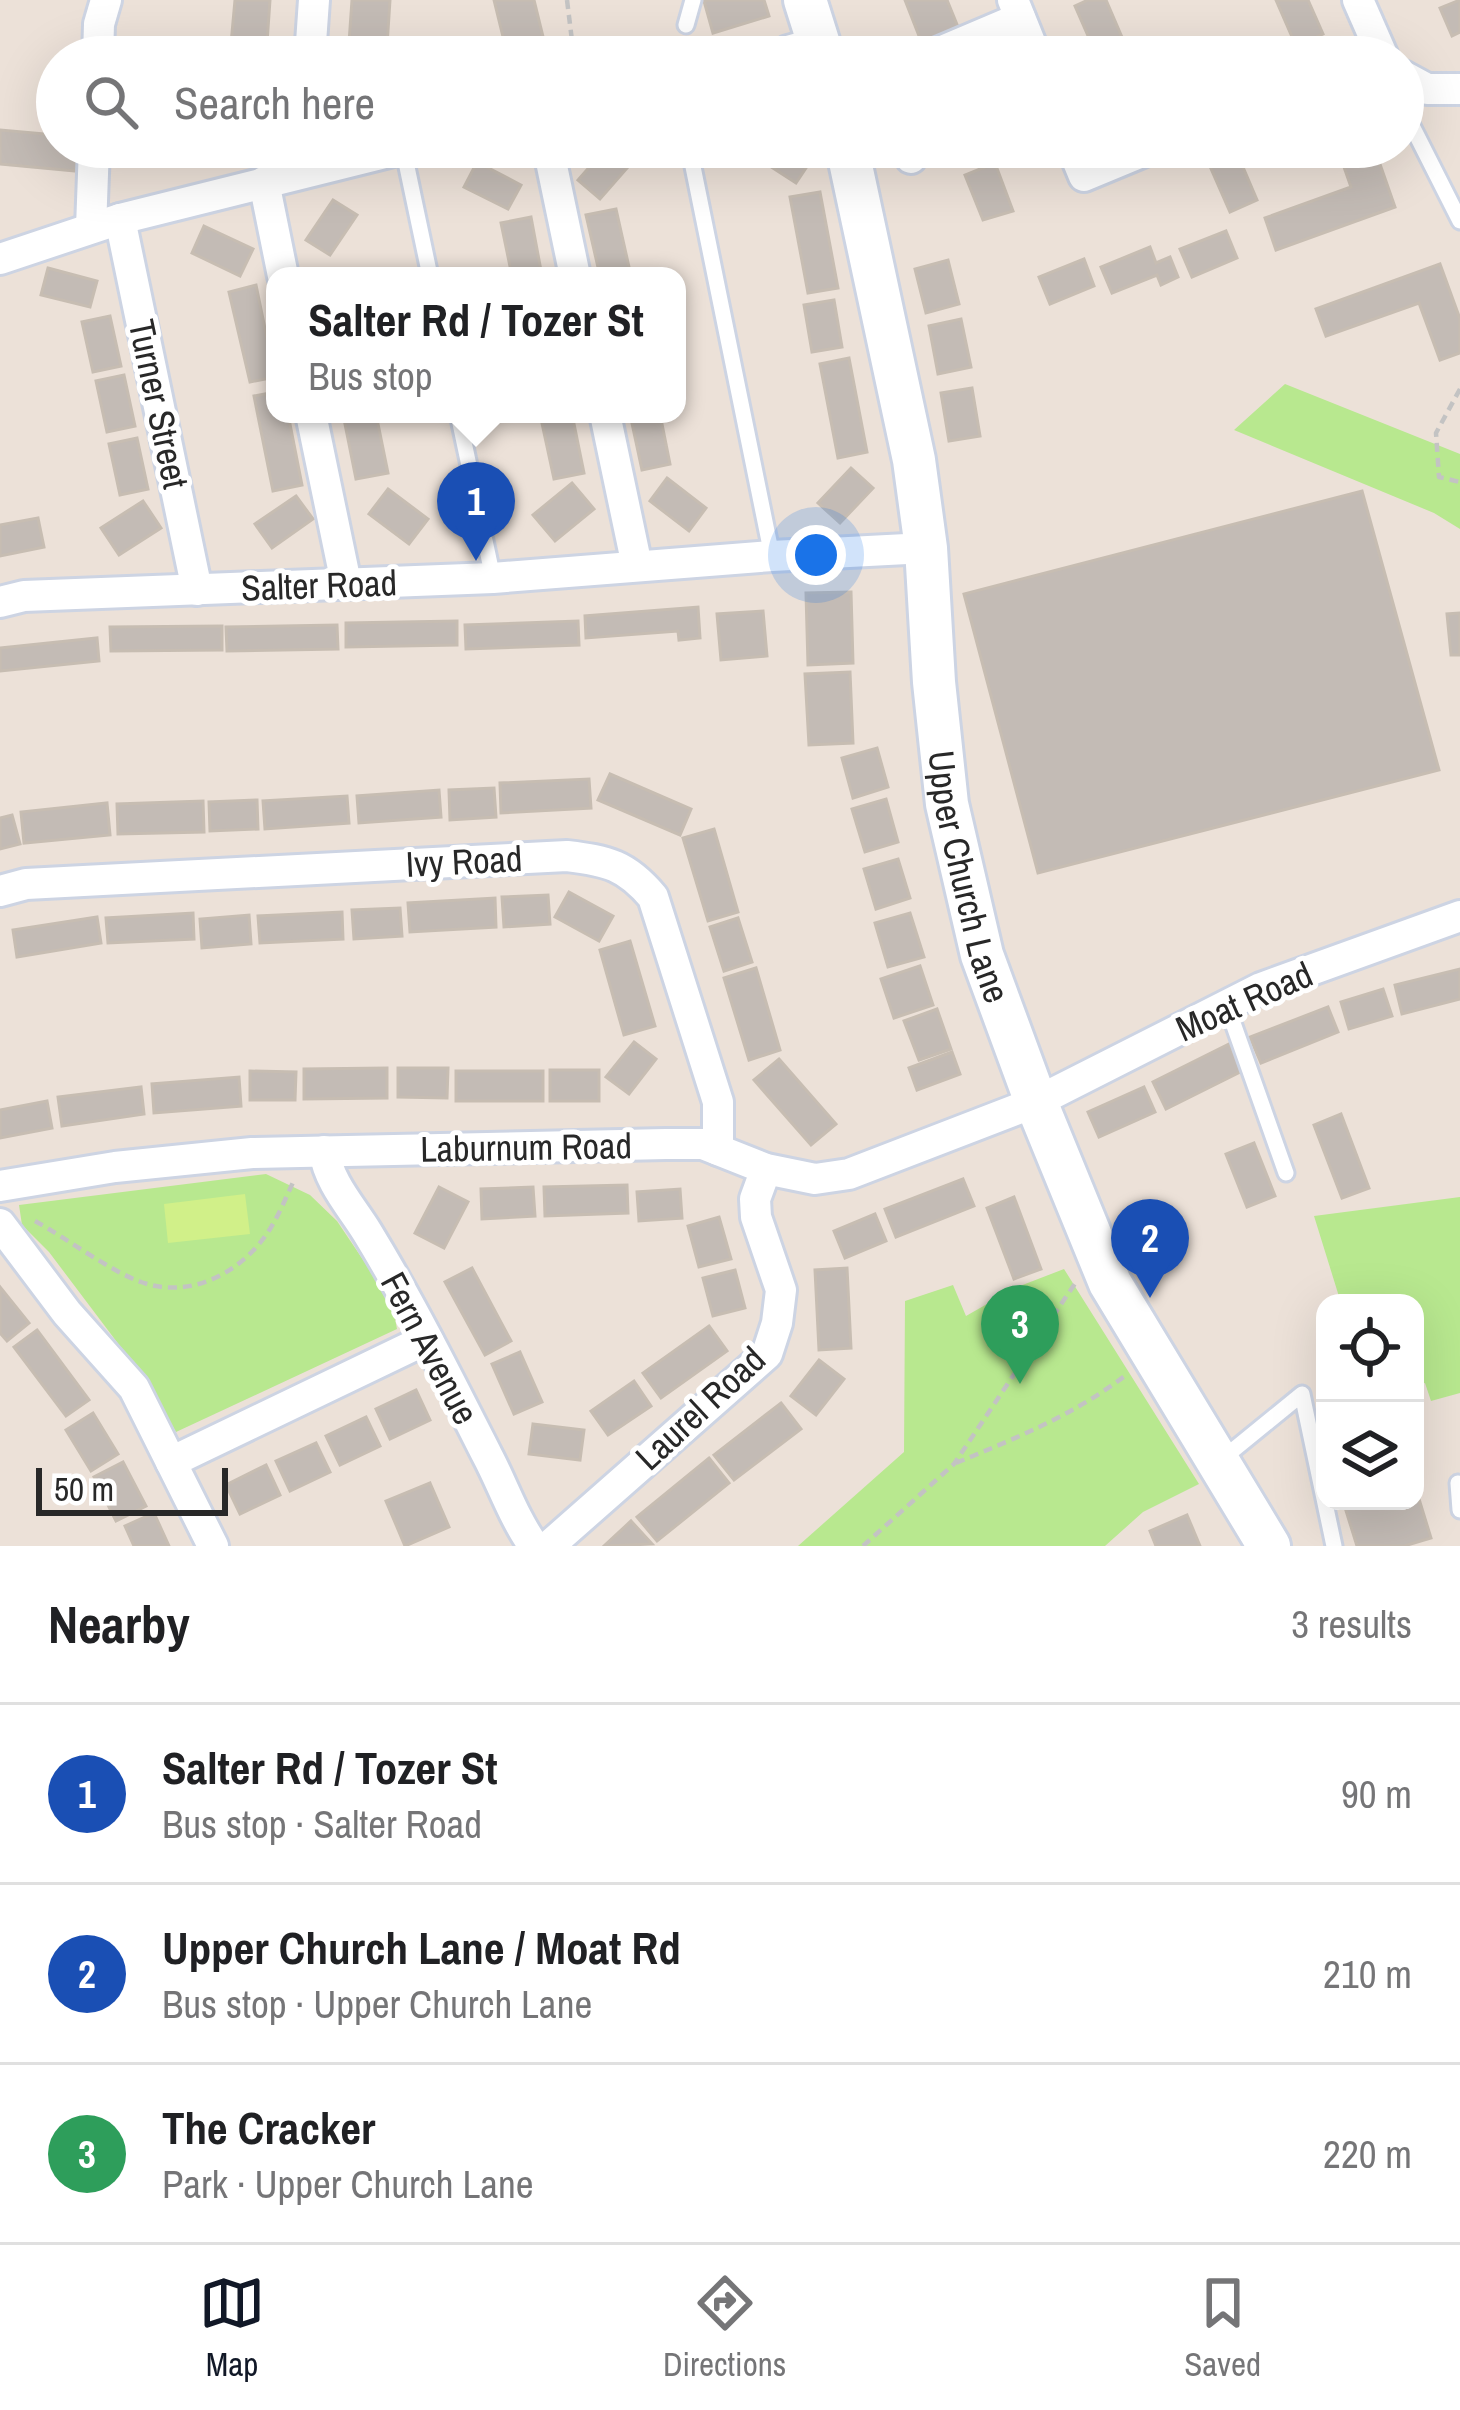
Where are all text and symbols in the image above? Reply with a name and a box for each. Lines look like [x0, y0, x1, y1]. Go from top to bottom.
search box [36, 36, 1424, 168]
icon: search [78, 69, 144, 135]
text: Search here [174, 72, 375, 133]
popup [266, 267, 686, 423]
text: Salter Rd / Tozer St [308, 289, 644, 350]
street label: Turner Street [118, 315, 200, 493]
text: Bus stop [308, 350, 433, 402]
pin: 1 [437, 462, 515, 561]
your location [786, 525, 846, 585]
street label: Salter Road [240, 558, 398, 612]
street label: Upper Church Lane [917, 748, 1021, 1009]
street label: Ivy Road [405, 834, 523, 888]
street label: Moat Road [1168, 950, 1320, 1052]
street label: Laburnum Road [420, 1121, 632, 1173]
pin: 2 [1111, 1199, 1189, 1298]
street label: Fern Avenue [370, 1264, 490, 1432]
pin: 3 [981, 1285, 1059, 1384]
map controls [1316, 1294, 1424, 1510]
button: locate [1316, 1294, 1424, 1402]
street label: Laurel Road [625, 1336, 775, 1480]
button: layers [1316, 1402, 1424, 1510]
scale bar [36, 1462, 228, 1515]
text: 50 m [54, 1467, 114, 1511]
text: Nearby [48, 1590, 190, 1659]
text: 3 results [1291, 1598, 1412, 1650]
text: Salter Rd / Tozer St [162, 1737, 498, 1798]
text: 1 [78, 1768, 96, 1820]
text: 90 m [1341, 1768, 1412, 1820]
text: Bus stop · Salter Road [162, 1798, 482, 1850]
text: Upper Church Lane / Moat Rd [162, 1917, 681, 1978]
text: 2 [78, 1948, 96, 2000]
text: 210 m [1323, 1948, 1412, 2000]
text: Bus stop · Upper Church Lane [162, 1978, 592, 2030]
text: The Cracker [162, 2097, 375, 2158]
text: 3 [78, 2128, 96, 2180]
text: 220 m [1323, 2128, 1412, 2180]
text: Park · Upper Church Lane [162, 2158, 534, 2210]
tab: Map [199, 2270, 265, 2386]
tab: Directions [663, 2270, 786, 2386]
tab: Saved [1184, 2270, 1261, 2386]

